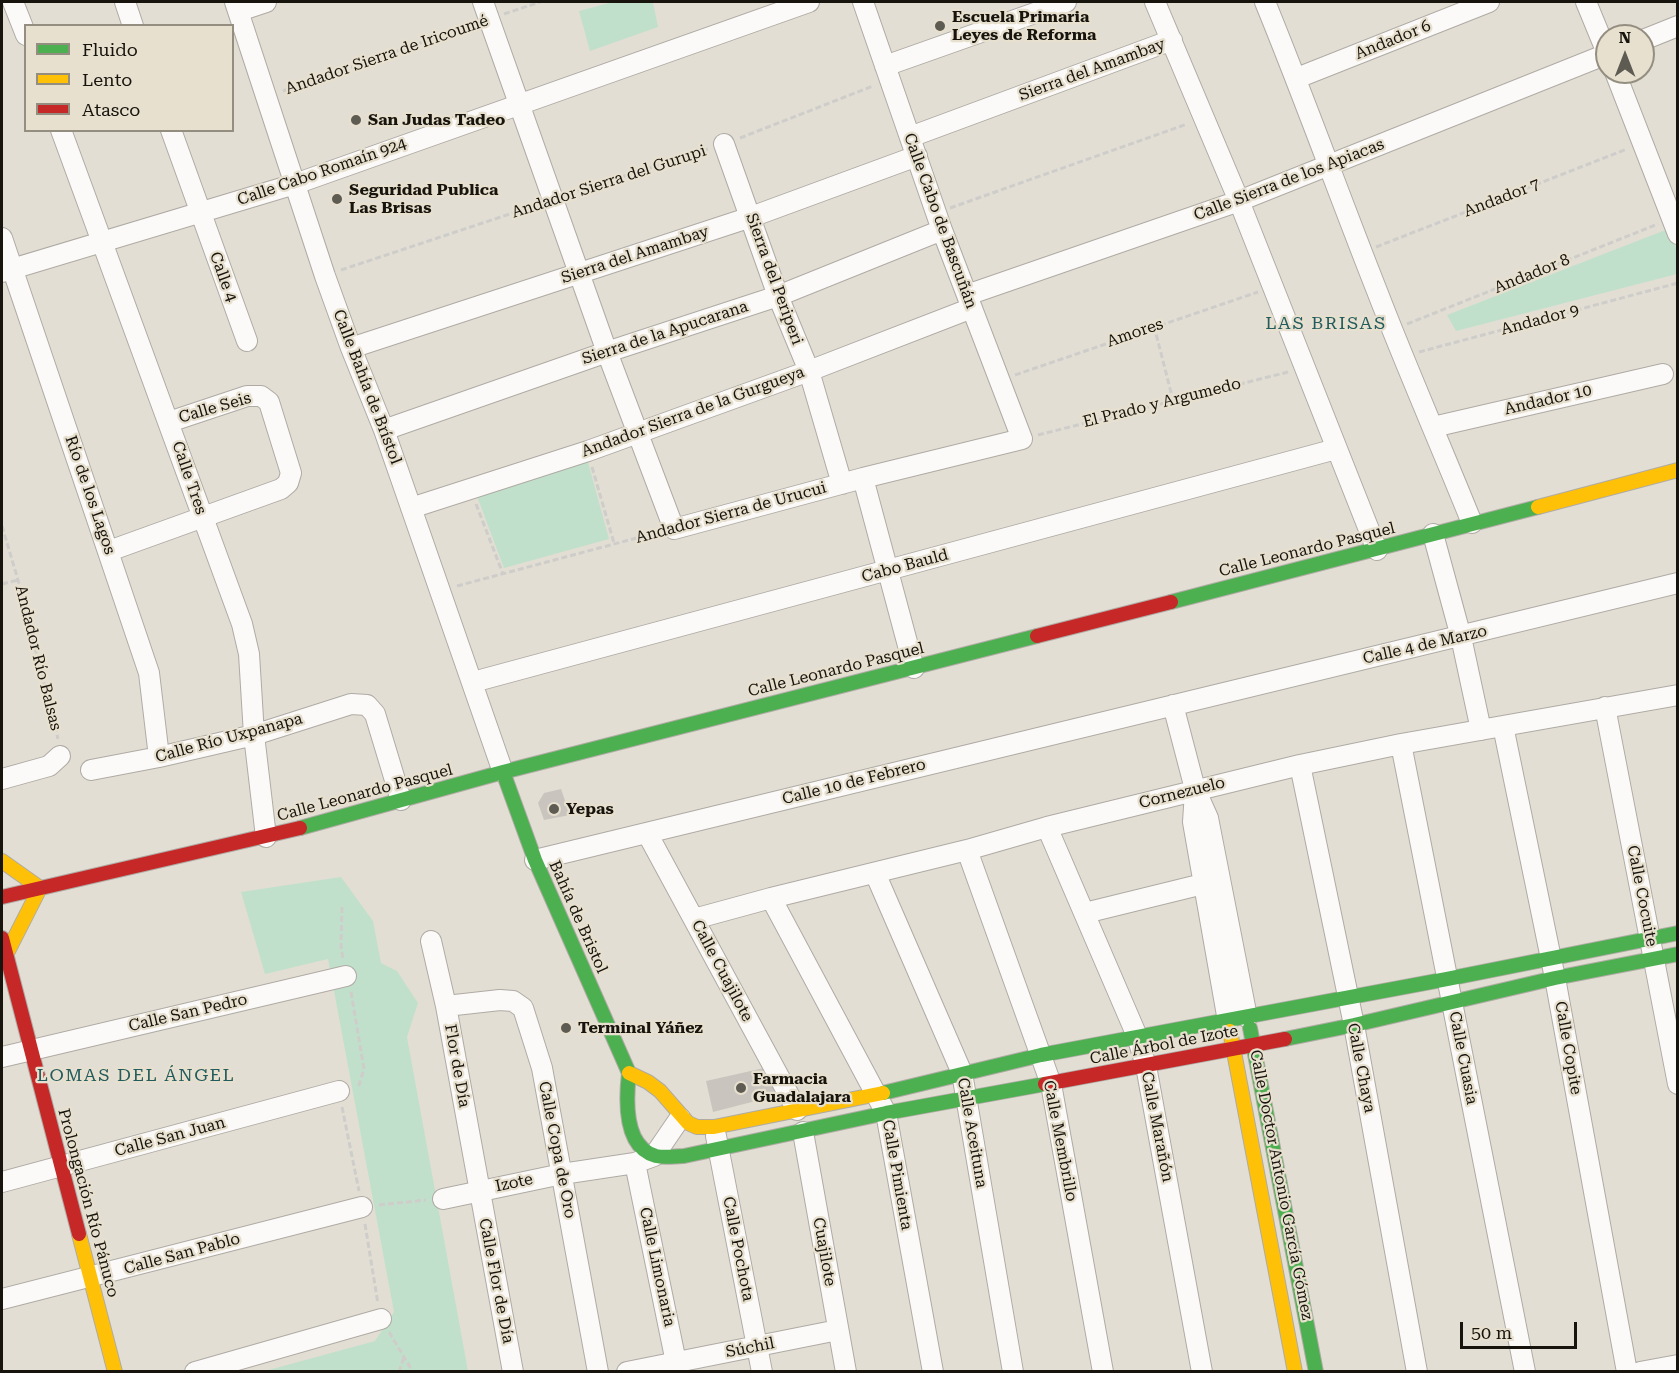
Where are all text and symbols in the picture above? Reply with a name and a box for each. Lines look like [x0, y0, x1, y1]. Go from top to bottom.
place label: Escuela Primaria Leyes de Reforma [952, 7, 1096, 45]
street label: Andador Sierra de Iricoumé [283, 11, 491, 99]
street label: Andador 6 [1352, 16, 1434, 64]
marker: Escuela Primaria Leyes de Reforma [933, 19, 947, 33]
legend [24, 24, 234, 132]
north arrow [1595, 24, 1655, 84]
text: N [1619, 28, 1631, 47]
street label: Sierra del Amambay [1016, 35, 1168, 105]
text: Fluido [82, 39, 138, 60]
text: Lento [82, 69, 132, 90]
text: Atasco [82, 99, 140, 120]
place label: San Judas Tadeo [368, 110, 505, 130]
marker: San Judas Tadeo [349, 113, 363, 127]
street label: Calle Cabo de Bascuñán [899, 131, 981, 311]
street label: Calle Cabo Romaín 924 [235, 134, 409, 210]
street label: Calle Sierra de los Apiacas [1191, 135, 1387, 225]
street label: Andador Sierra del Gurupi [509, 141, 709, 223]
street label: Andador 7 [1461, 175, 1543, 221]
place label: Seguridad Publica Las Brisas [349, 180, 498, 218]
marker: Seguridad Publica Las Brisas [330, 192, 344, 206]
street label: Sierra del Periperi [741, 211, 807, 347]
street label: Sierra del Amambay [559, 222, 711, 288]
street label: Calle 4 [205, 249, 241, 305]
street label: Andador 8 [1491, 250, 1573, 298]
street label: Sierra de la Apucarana [579, 297, 751, 369]
street label: Andador 9 [1499, 300, 1581, 340]
street label: Calle Bahía de Brístol [329, 307, 405, 467]
district label: LAS BRISAS [1265, 313, 1387, 335]
street label: Amores [1104, 314, 1166, 352]
street label: Andador Sierra de la Gurgueya [579, 363, 807, 461]
street label: El Prado y Argumedo [1081, 374, 1243, 432]
street label: Andador 10 [1503, 381, 1593, 419]
street label: Calle Seis [176, 388, 254, 428]
street label: Río de los Lagos [61, 433, 119, 557]
street label: Calle Tres [168, 439, 210, 517]
street label: Andador Sierra de Urucui [633, 478, 829, 548]
street label: Calle Leonardo Pasquel [1217, 519, 1397, 581]
street label: Cabo Bauld [860, 545, 950, 587]
street label: Andador Río Balsas [11, 583, 65, 733]
street label: Calle 4 de Marzo [1361, 621, 1489, 669]
street label: Calle Leonardo Pasquel [746, 639, 926, 701]
street label: Calle Río Uxpanapa [153, 709, 305, 767]
street label: Calle 10 de Febrero [780, 755, 928, 809]
street label: Calle Leonardo Pasquel [275, 760, 455, 826]
street label: Cornezuelo [1137, 773, 1227, 813]
place label: Yepas [566, 799, 614, 819]
marker: Yepas [547, 802, 561, 816]
street label: Calle Cocuite [1623, 844, 1661, 948]
street label: Bahía de Bristol [545, 858, 611, 976]
street label: Calle Cuajilote [687, 917, 757, 1025]
street label: Calle San Pedro [127, 990, 249, 1036]
street label: Calle Copite [1550, 1000, 1586, 1096]
street label: Calle Cuasia [1445, 1010, 1481, 1106]
place label: Terminal Yáñez [578, 1018, 703, 1038]
marker: Terminal Yáñez [559, 1021, 573, 1035]
street label: Calle Árbol de Izote [1088, 1021, 1240, 1069]
street label: Calle Chaya [1343, 1022, 1379, 1114]
street label: Flor de Día [440, 1023, 474, 1109]
street label: Calle Doctor Antonio García Gómez [1245, 1048, 1317, 1322]
district label: LOMAS DEL ÁNGEL [37, 1065, 235, 1087]
place label: Farmacia Guadalajara [753, 1069, 851, 1107]
street label: Calle Marañón [1137, 1070, 1177, 1184]
street label: Calle Aceituna [953, 1076, 991, 1190]
street label: Calle Membrillo [1039, 1079, 1081, 1203]
street label: Calle Copa de Oro [534, 1080, 580, 1220]
marker: Farmacia Guadalajara [734, 1081, 748, 1095]
street label: Prolongación Río Pánuco [54, 1106, 122, 1300]
street label: Calle San Juan [113, 1113, 227, 1161]
street label: Calle Pimienta [878, 1118, 916, 1232]
street label: Izote [493, 1170, 535, 1196]
street label: Calle Pochota [718, 1195, 758, 1303]
street label: Calle Limonaria [635, 1206, 679, 1328]
street label: Cuajilote [809, 1216, 839, 1288]
street label: Calle Flor de Día [474, 1217, 518, 1345]
street label: Calle San Pablo [122, 1229, 242, 1279]
scale bar [1463, 1310, 1580, 1348]
text: 50 m [1471, 1322, 1512, 1343]
street label: Súchil [724, 1334, 776, 1362]

